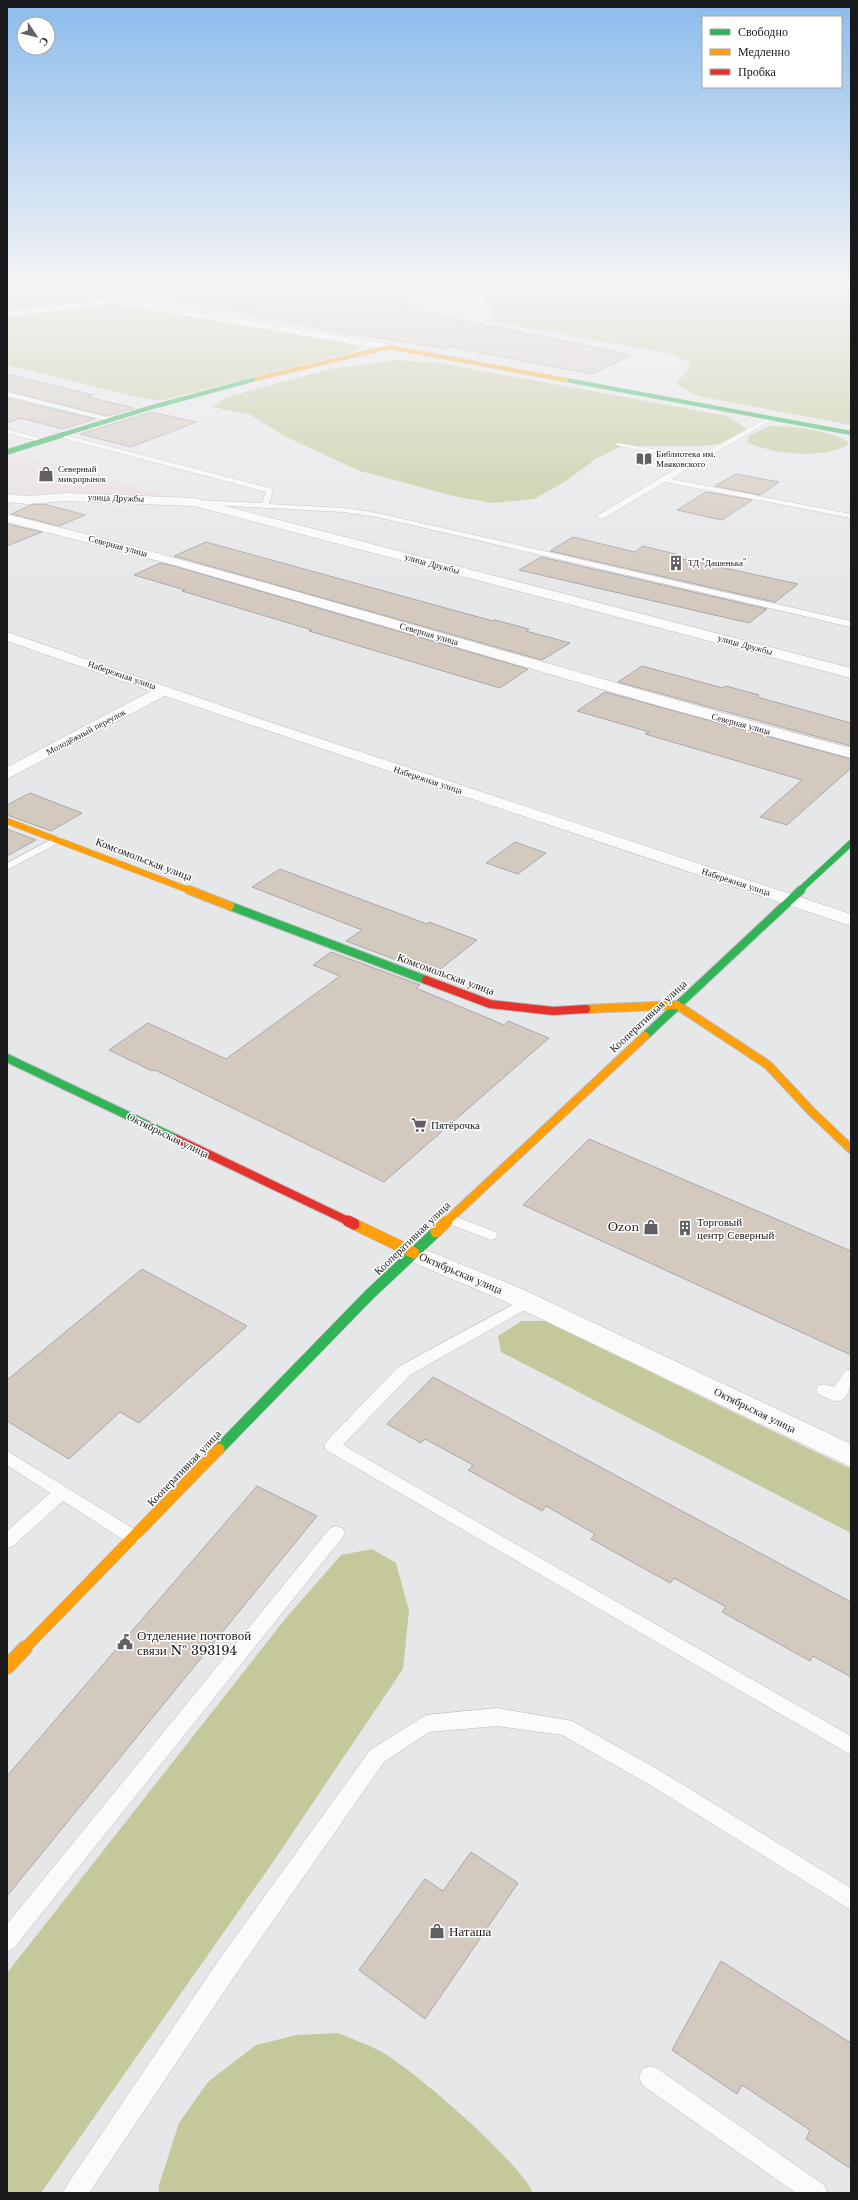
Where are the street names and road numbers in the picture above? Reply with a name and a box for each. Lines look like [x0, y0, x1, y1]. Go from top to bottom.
street label: улица Дружбы [88, 491, 144, 504]
street label: Северная улица [87, 532, 149, 559]
street label: улица Дружбы [403, 551, 461, 576]
street label: Северная улица [399, 620, 460, 647]
street label: улица Дружбы [716, 632, 774, 657]
street label: Набережная улица [87, 658, 158, 691]
street label: Молодёжный переулок [44, 706, 128, 757]
street label: Северная улица [710, 710, 772, 737]
street label: Набережная улица [392, 763, 464, 796]
street label: Комсомольская улица [94, 834, 194, 884]
street label: Набережная улица [700, 865, 772, 898]
street label: Комсомольская улица [396, 950, 497, 998]
street label: Кооперативная улица [606, 976, 690, 1055]
street label: Октябрьская улица [125, 1109, 211, 1161]
street label: Кооперативная улица [371, 1198, 453, 1278]
street label: Октябрьская улица [417, 1249, 505, 1297]
street label: Октябрьская улица [712, 1384, 798, 1436]
street label: Кооперативная улица [144, 1427, 224, 1509]

